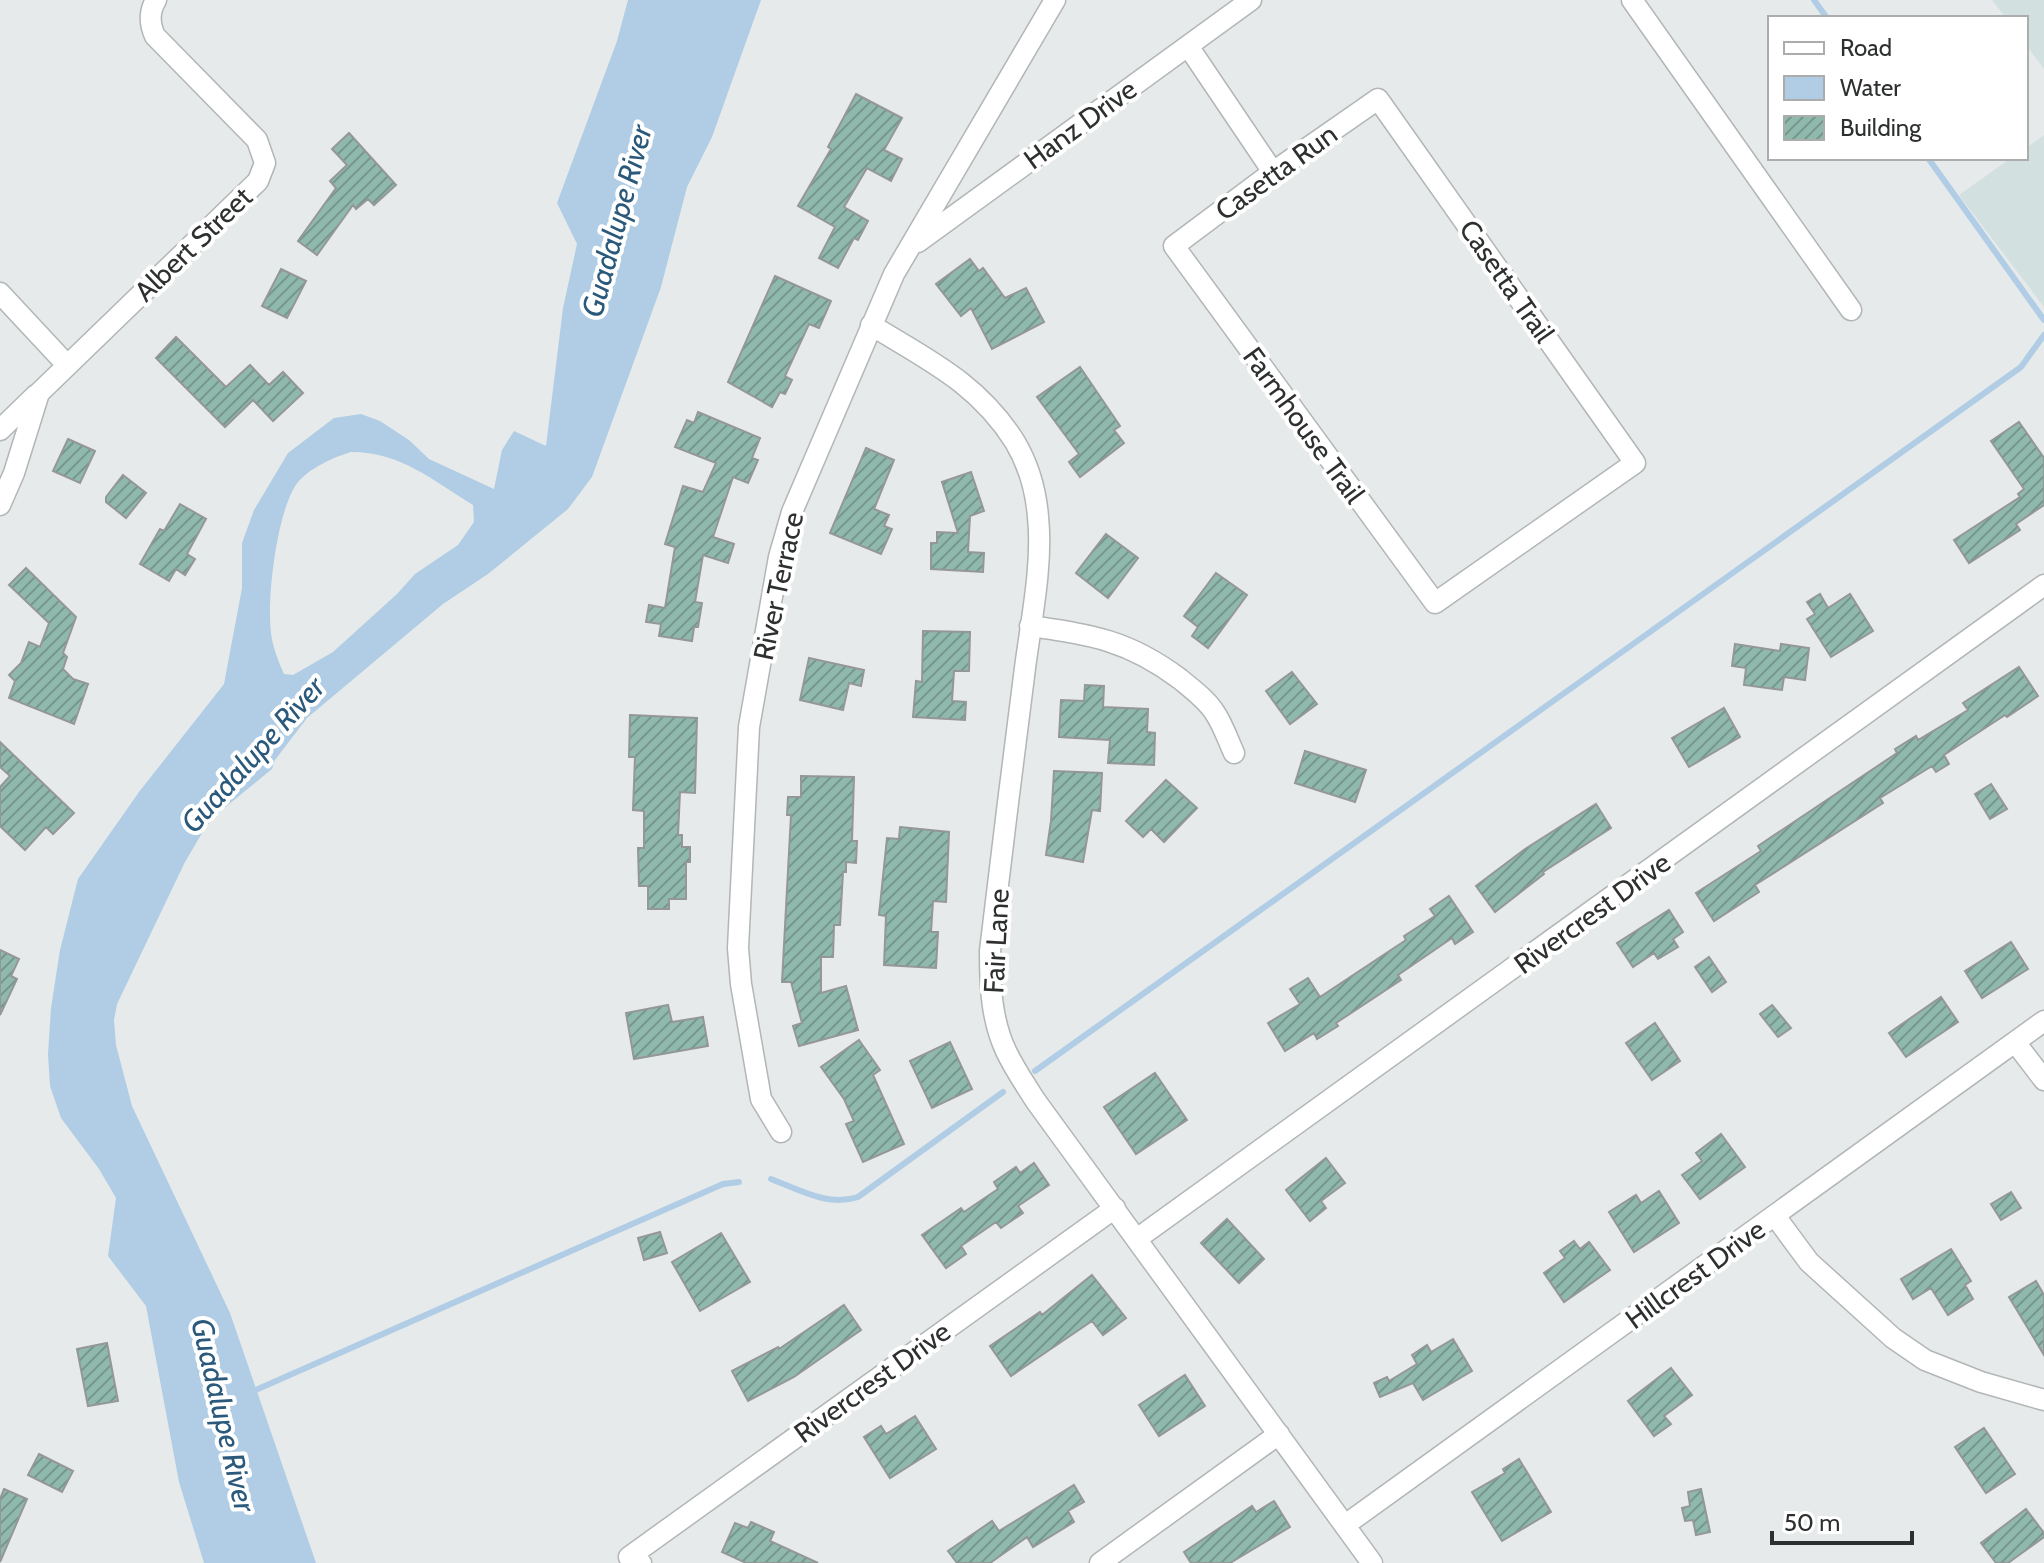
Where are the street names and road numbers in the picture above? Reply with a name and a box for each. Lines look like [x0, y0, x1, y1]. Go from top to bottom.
street label: Hanz Drive [1017, 72, 1143, 176]
street label: Casetta Run [1209, 116, 1343, 228]
street label: Albert Street [127, 180, 259, 308]
street label: Casetta Trail [1452, 213, 1562, 349]
street label: Farmhouse Trail [1236, 340, 1372, 510]
street label: River Terrace [746, 509, 810, 663]
street label: Rivercrest Drive [1507, 845, 1677, 981]
street label: Fair Lane [976, 888, 1016, 994]
street label: Hillcrest Drive [1619, 1212, 1771, 1336]
street label: Rivercrest Drive [787, 1314, 957, 1450]

